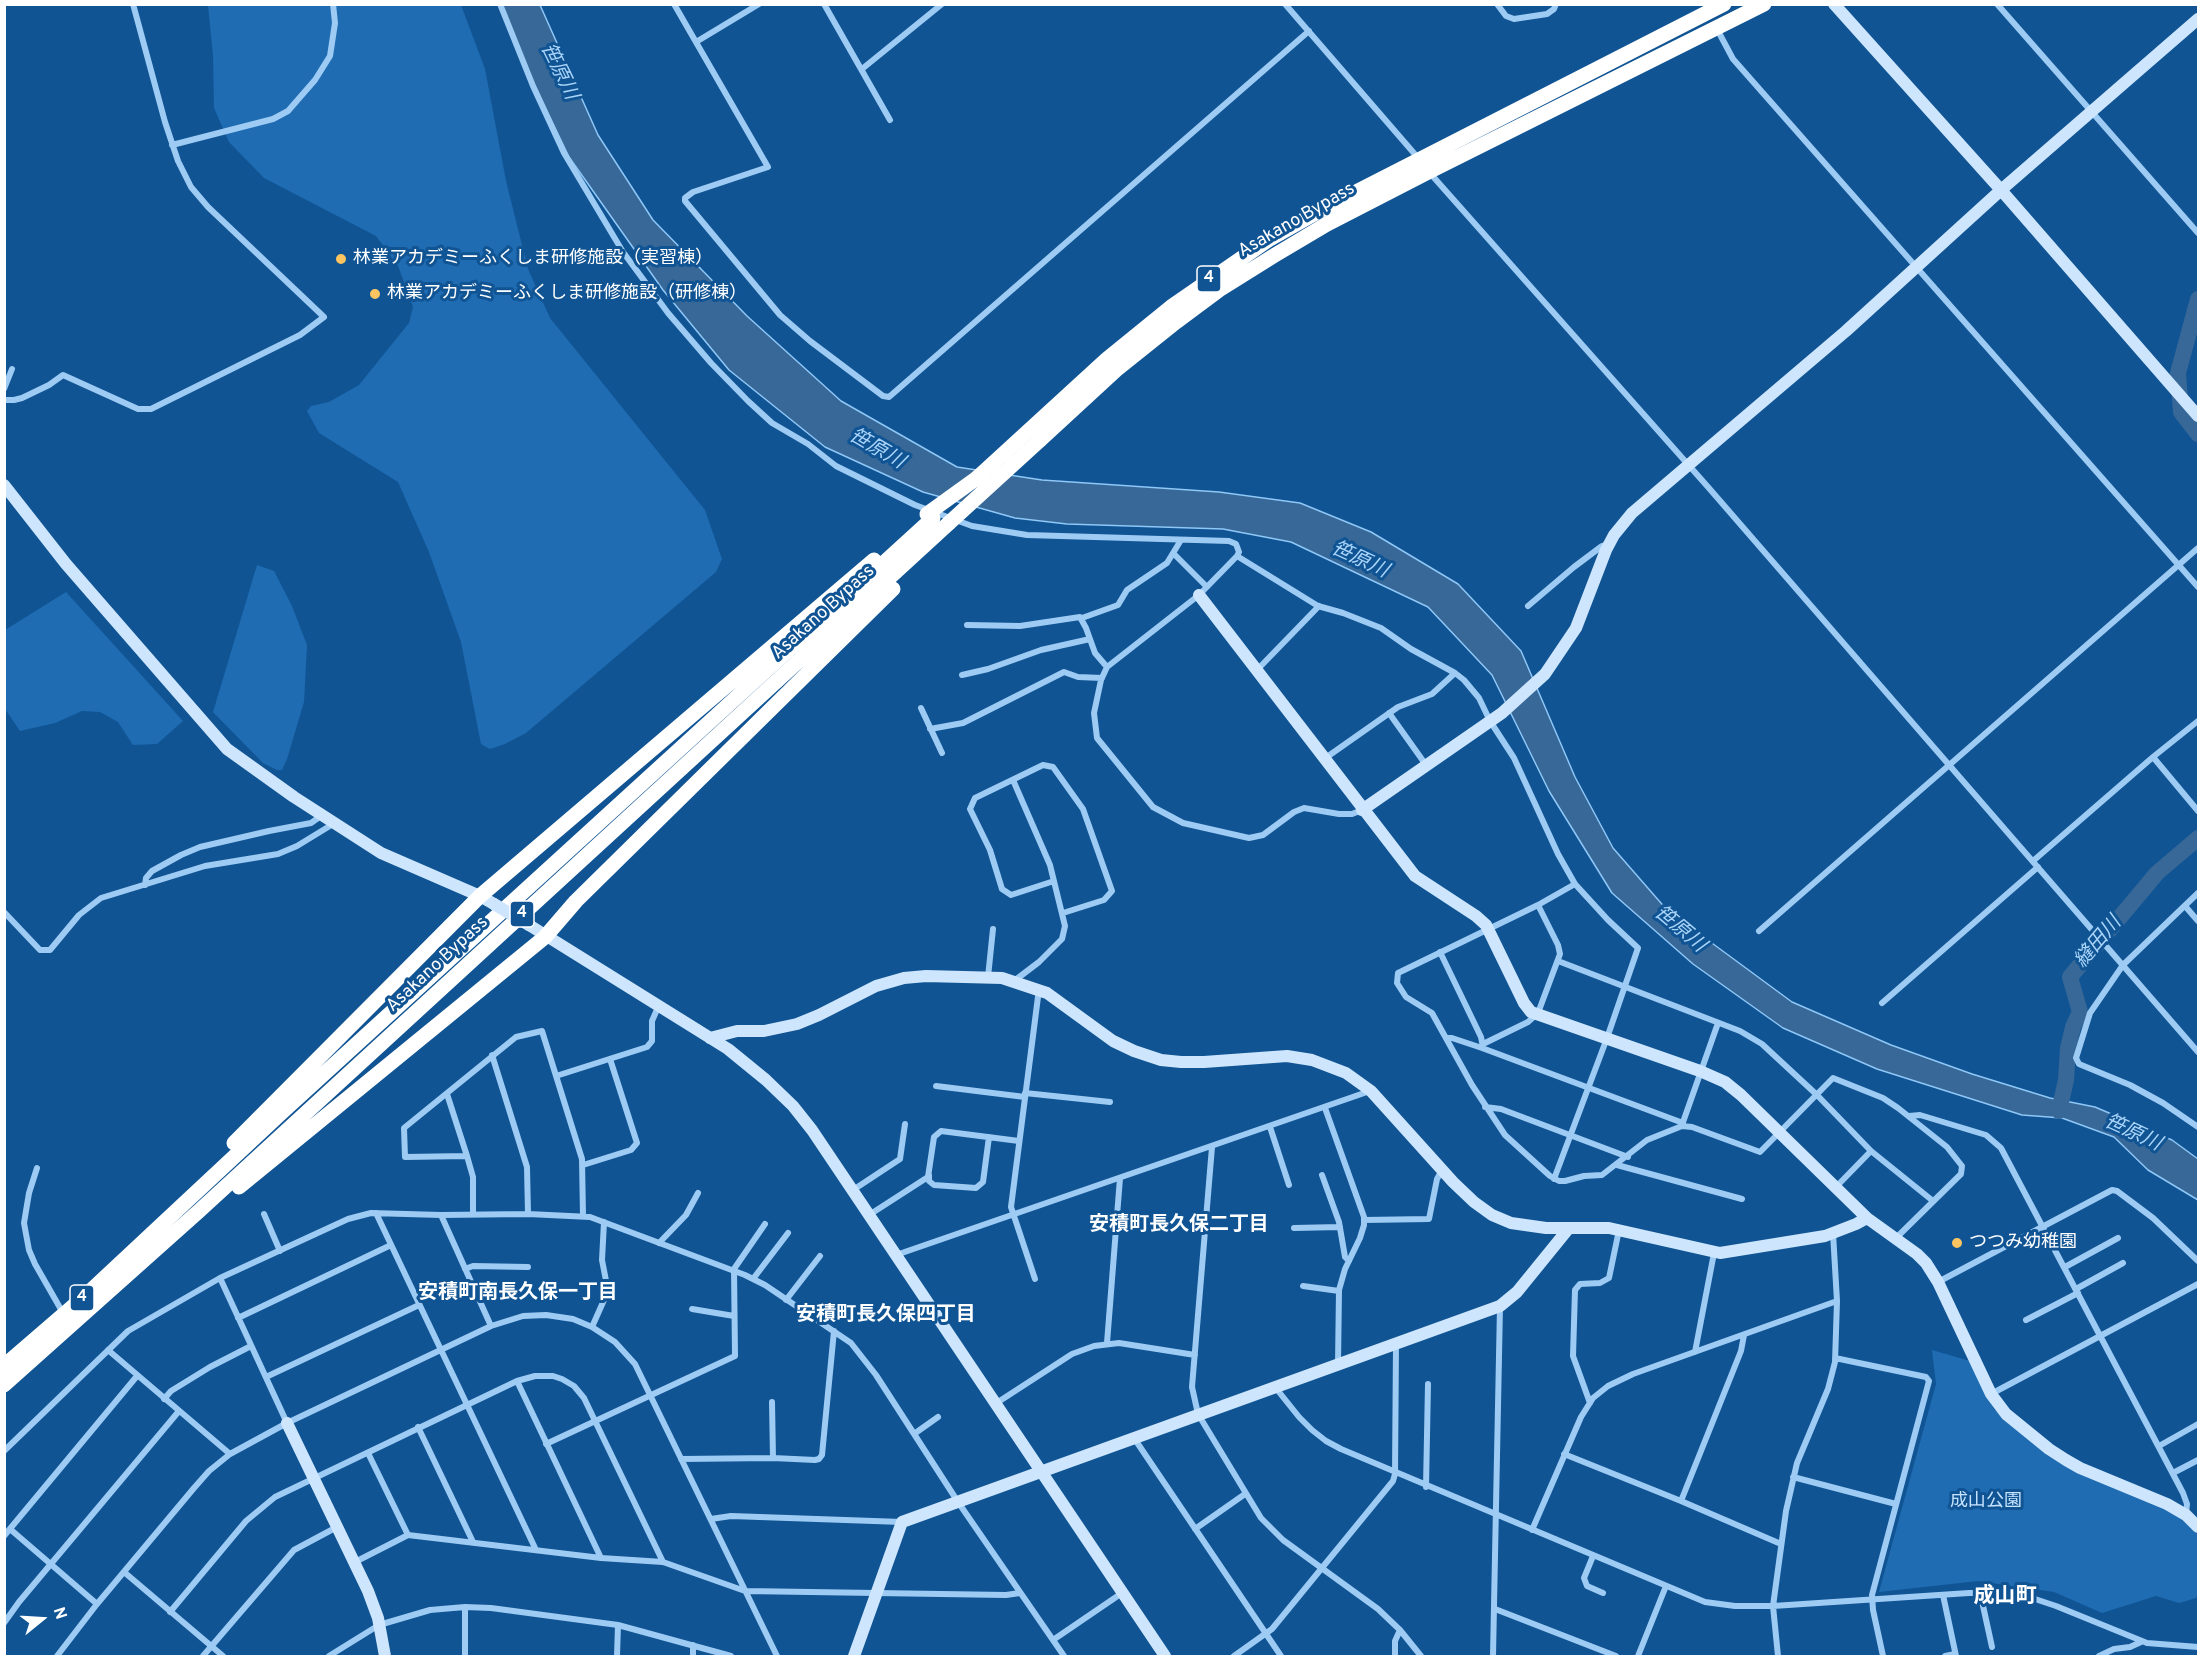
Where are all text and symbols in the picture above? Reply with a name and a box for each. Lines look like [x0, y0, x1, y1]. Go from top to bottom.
water label: 笹原川 [534, 40, 582, 104]
street label: Asakano Bypass [1235, 179, 1359, 263]
place label: 林業アカデミーふくしま研修施設（実習棟） [353, 248, 713, 270]
marker: 林業アカデミーふくしま研修施設（実習棟） [334, 252, 348, 266]
road number: 4 [1197, 266, 1221, 292]
place label: 林業アカデミーふくしま研修施設（研修棟） [387, 283, 747, 305]
marker: 林業アカデミーふくしま研修施設（研修棟） [368, 287, 382, 301]
water label: 笹原川 [844, 425, 908, 475]
water label: 笹原川 [1327, 537, 1391, 585]
street label: Asakano Bypass [768, 561, 880, 665]
road number: 4 [510, 901, 534, 927]
water label: 笹原川 [1648, 902, 1710, 958]
street label: Asakano Bypass [383, 912, 493, 1018]
water label: 縫田川 [2071, 912, 2127, 974]
water label: 笹原川 [2100, 1110, 2164, 1158]
district label: 安積町長久保二丁目 [1089, 1214, 1269, 1238]
place label: つつみ幼稚園 [1969, 1232, 2077, 1254]
marker: つつみ幼稚園 [1950, 1236, 1964, 1250]
district label: 安積町南長久保一丁目 [418, 1282, 618, 1306]
road number: 4 [70, 1285, 94, 1311]
district label: 安積町長久保四丁目 [796, 1304, 976, 1328]
park label: 成山公園 [1950, 1491, 2022, 1513]
district label: 成山町 [1974, 1585, 2036, 1611]
north arrow [12, 1589, 72, 1649]
text: N [48, 1605, 70, 1622]

